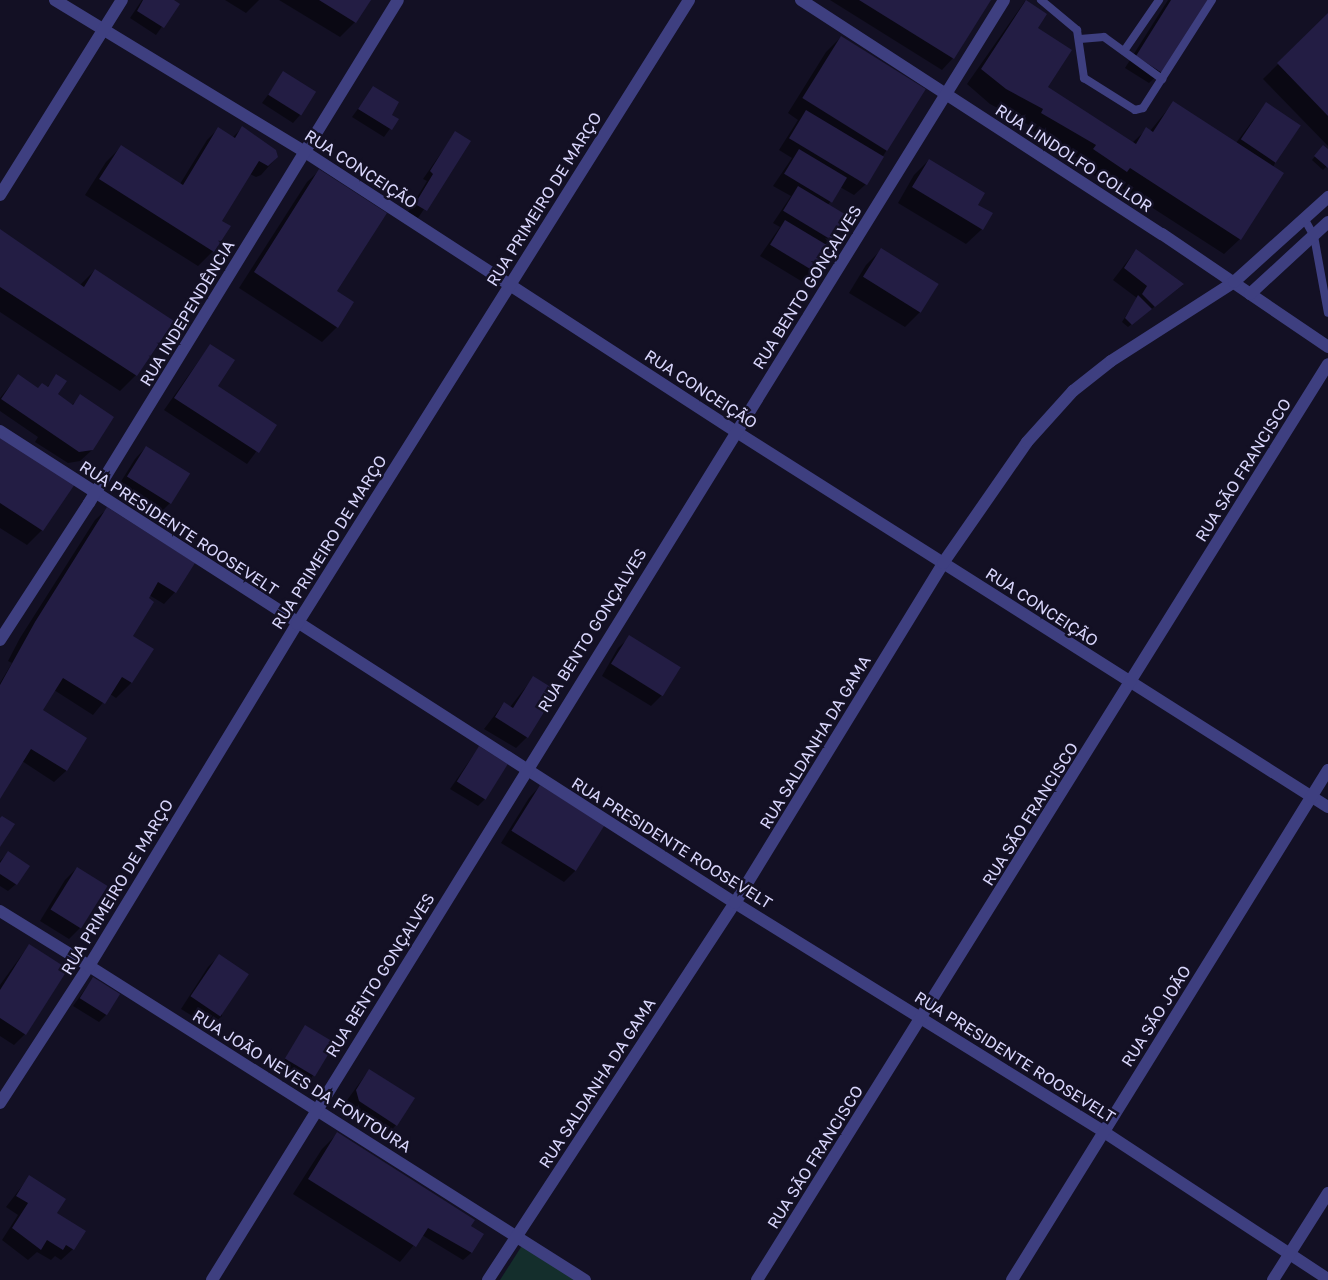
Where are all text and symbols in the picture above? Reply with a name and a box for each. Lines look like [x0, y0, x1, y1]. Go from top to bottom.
street label: RUA LINDOLFO COLLOR [992, 100, 1156, 216]
street label: RUA PRIMEIRO DE MARÇO [483, 109, 605, 289]
street label: RUA CONCEIÇÃO [301, 126, 421, 212]
street label: RUA BENTO GONÇALVES [749, 202, 865, 372]
street label: RUA INDEPENDÊNCIA [136, 237, 238, 389]
street label: RUA CONCEIÇÃO [641, 346, 761, 432]
street label: RUA SÃO FRANCISCO [1191, 395, 1295, 545]
street label: RUA PRIMEIRO DE MARÇO [268, 452, 390, 632]
street label: RUA PRESIDENTE ROOSEVELT [76, 457, 282, 599]
street label: RUA BENTO GONÇALVES [534, 545, 650, 715]
street label: RUA CONCEIÇÃO [982, 564, 1102, 650]
street label: RUA SALDANHA DA GAMA [756, 652, 874, 832]
street label: RUA SÃO FRANCISCO [978, 739, 1082, 889]
street label: RUA PRESIDENTE ROOSEVELT [568, 773, 776, 913]
street label: RUA PRIMEIRO DE MARÇO [57, 796, 177, 978]
street label: RUA BENTO GONÇALVES [322, 890, 438, 1060]
street label: RUA SÃO JOÃO [1117, 962, 1195, 1070]
street label: RUA PRESIDENTE ROOSEVELT [911, 987, 1119, 1127]
street label: RUA SALDANHA DA GAMA [535, 994, 659, 1172]
street label: RUA JOÃO NEVES DA FONTOURA [189, 1006, 415, 1156]
street label: RUA SÃO FRANCISCO [763, 1082, 867, 1232]

